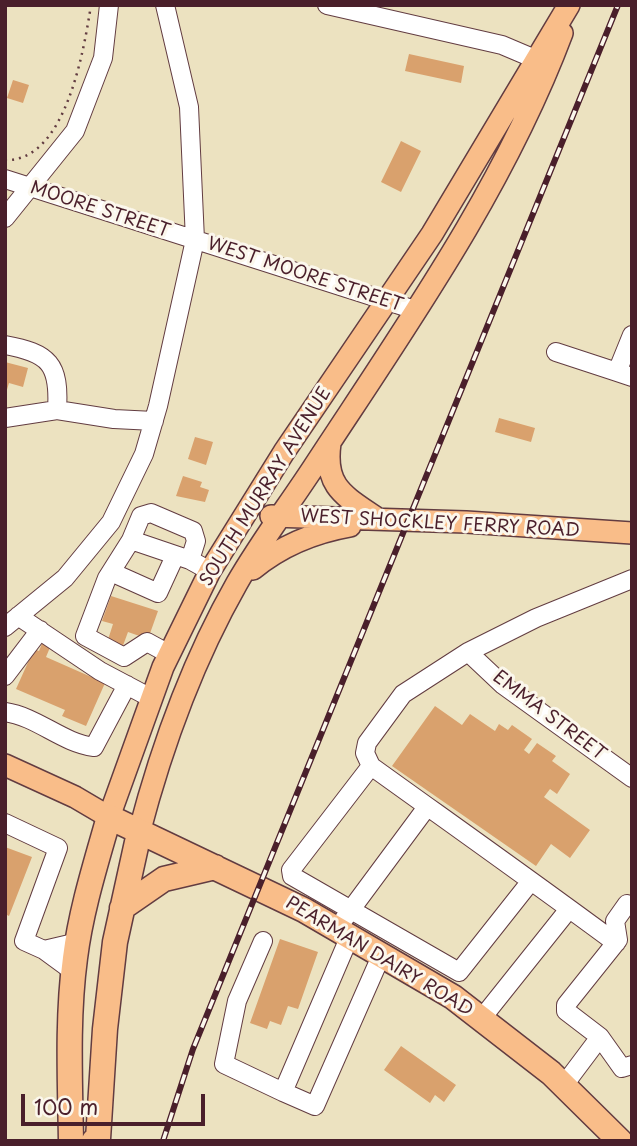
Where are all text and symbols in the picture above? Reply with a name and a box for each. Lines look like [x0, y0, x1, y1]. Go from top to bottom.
street label: MOORE STREET [27, 177, 173, 243]
street label: WEST MOORE STREET [204, 233, 406, 317]
street label: SOUTH MURRAY AVENUE [196, 384, 336, 590]
street label: WEST SHOCKLEY FERRY ROAD [300, 506, 580, 542]
street label: EMMA STREET [488, 666, 610, 766]
street label: PEARMAN DAIRY ROAD [282, 893, 476, 1021]
scale bar [24, 1080, 208, 1124]
text: 100 m [34, 1090, 98, 1122]

